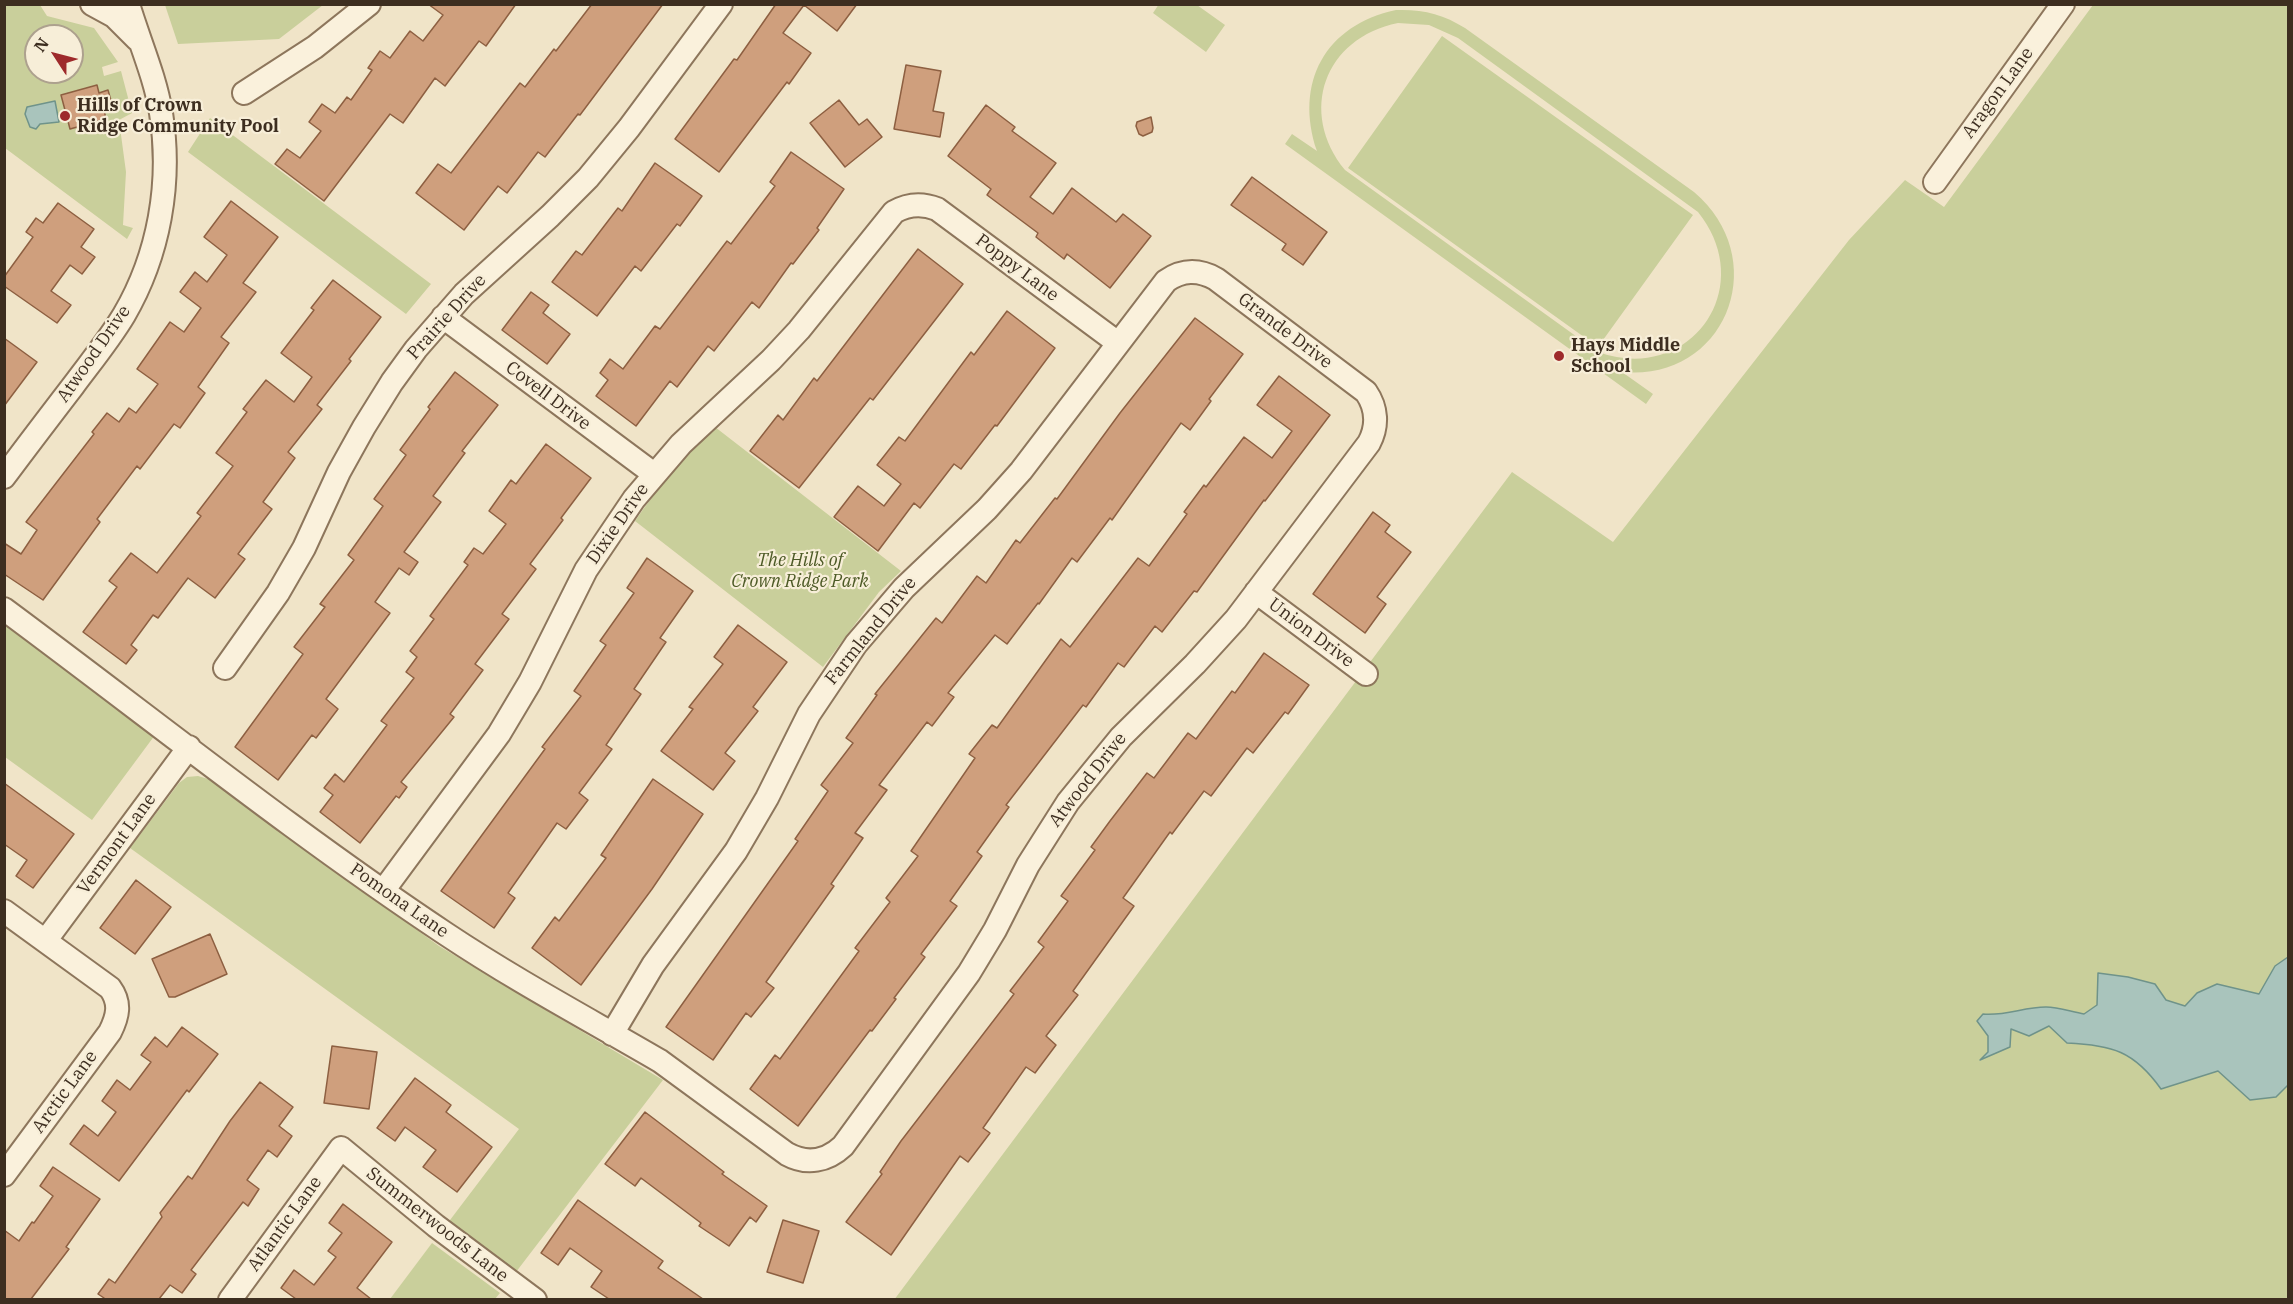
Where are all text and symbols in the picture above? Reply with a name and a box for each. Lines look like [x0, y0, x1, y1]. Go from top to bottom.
north arrow [24, 24, 84, 84]
text: N [29, 34, 53, 56]
street label: Aragon Lane [1958, 43, 2038, 143]
place label: Hills of Crown Ridge Community Pool [77, 95, 279, 138]
marker: Hills of Crown Ridge Community Pool [58, 109, 72, 123]
street label: Poppy Lane [971, 230, 1063, 306]
street label: Prairie Drive [403, 270, 491, 364]
street label: Grande Drive [1234, 289, 1336, 373]
street label: Atwood Drive [53, 301, 135, 407]
place label: Hays Middle School [1571, 335, 1680, 378]
marker: Hays Middle School [1552, 349, 1566, 363]
street label: Covell Drive [501, 357, 595, 435]
street label: Dixie Drive [582, 480, 654, 568]
park label: The Hills of Crown Ridge Park [731, 550, 869, 592]
street label: Farmland Drive [821, 573, 921, 689]
street label: Union Drive [1264, 594, 1358, 672]
street label: Atwood Drive [1045, 729, 1131, 831]
street label: Vermont Lane [73, 789, 161, 899]
street label: Pomona Lane [345, 859, 453, 943]
street label: Arctic Lane [28, 1047, 102, 1137]
street label: Summerwoods Lane [362, 1163, 512, 1287]
street label: Atlantic Lane [243, 1172, 327, 1276]

